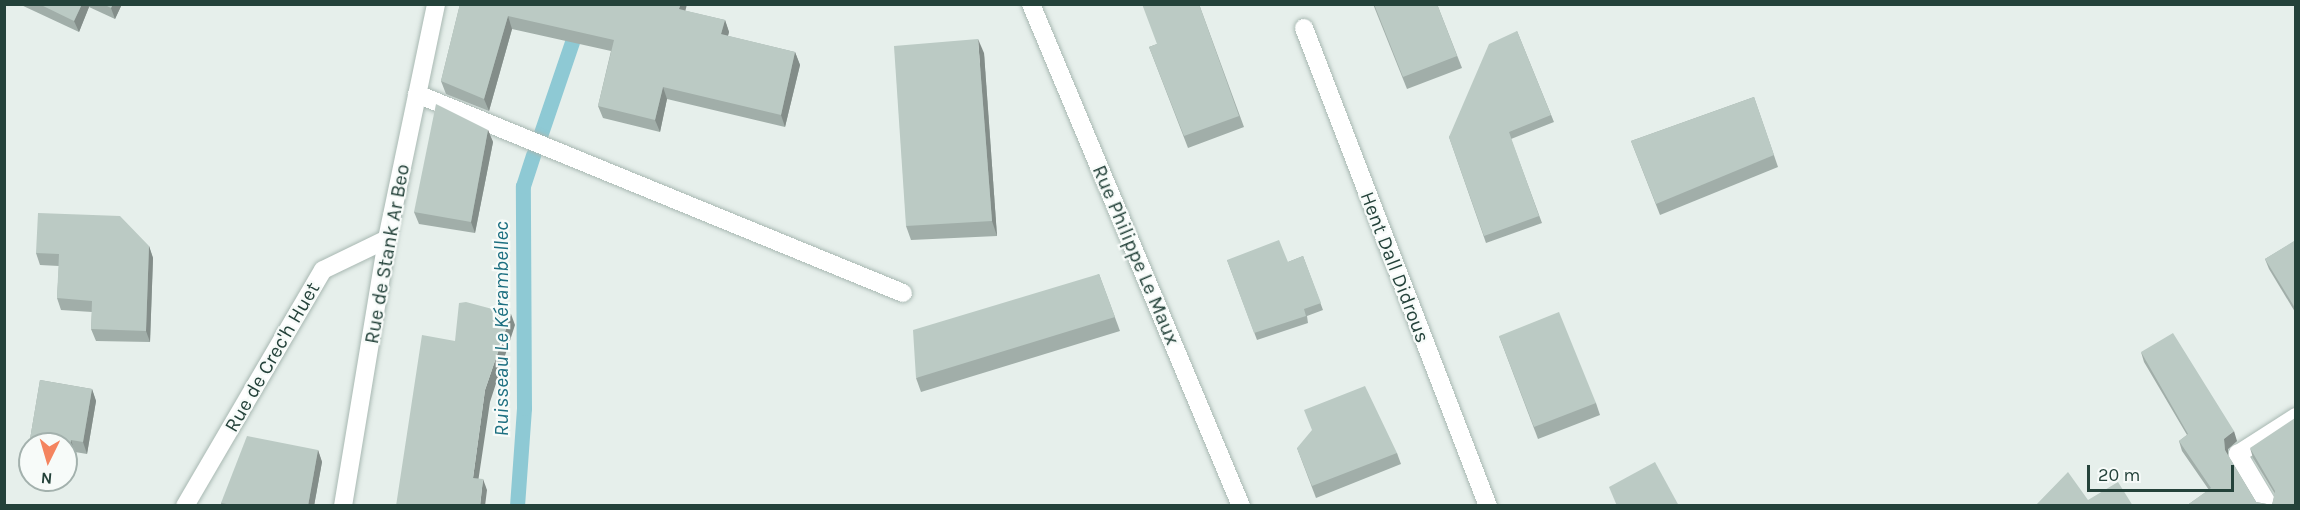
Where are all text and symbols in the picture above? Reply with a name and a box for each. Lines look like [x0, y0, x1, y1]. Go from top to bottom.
street label: Rue Philippe Le Maux [1087, 161, 1185, 349]
street label: Rue de Stank Ar Beo [359, 162, 415, 346]
street label: Hent Dall Didrous [1355, 188, 1435, 346]
water label: Ruisseau Le Kérambellec [488, 221, 514, 437]
street label: Rue de Crec'h Huet [219, 278, 325, 436]
north arrow [18, 432, 78, 492]
scale bar [2090, 453, 2237, 491]
text: 20 m [2098, 464, 2140, 486]
text: N [40, 468, 53, 488]

